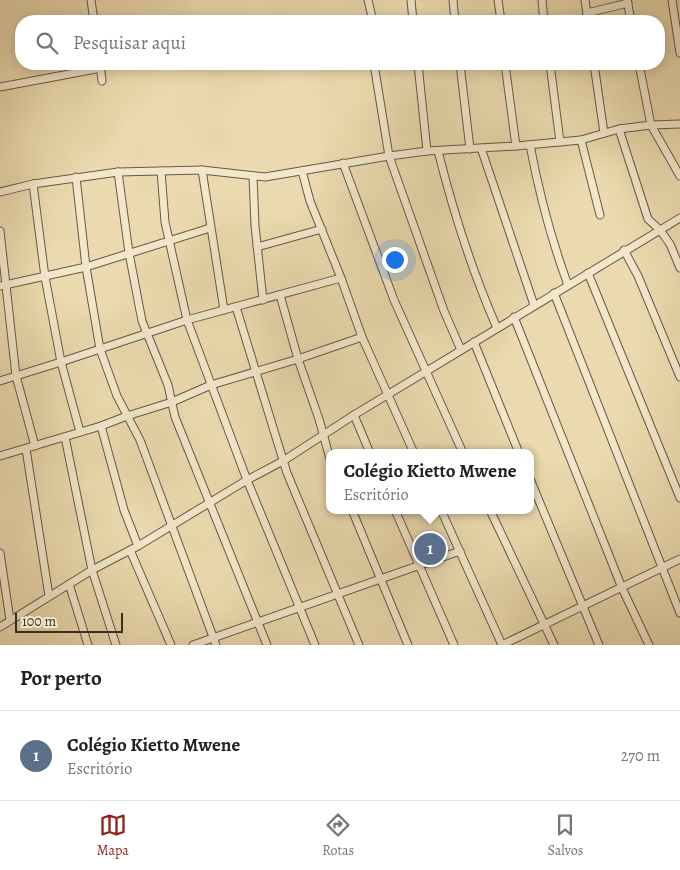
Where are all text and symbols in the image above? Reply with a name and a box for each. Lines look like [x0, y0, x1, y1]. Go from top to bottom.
search box [15, 15, 665, 70]
icon: search [33, 29, 61, 57]
text: Pesquisar aqui [73, 30, 186, 56]
your location [382, 247, 408, 273]
popup [326, 449, 534, 514]
text: Colégio Kietto Mwene [343, 458, 517, 484]
text: Escritório [343, 484, 409, 506]
pin: 1 [414, 530, 446, 568]
scale bar [15, 610, 122, 633]
text: 100 m [22, 612, 56, 631]
text: Por perto [20, 664, 102, 692]
text: Colégio Kietto Mwene [67, 732, 240, 758]
text: 1 [33, 745, 39, 767]
text: 270 m [621, 745, 660, 767]
text: Escritório [67, 758, 132, 780]
tab: Mapa [97, 811, 129, 860]
tab: Rotas [322, 811, 354, 860]
tab: Salvos [548, 811, 583, 860]

